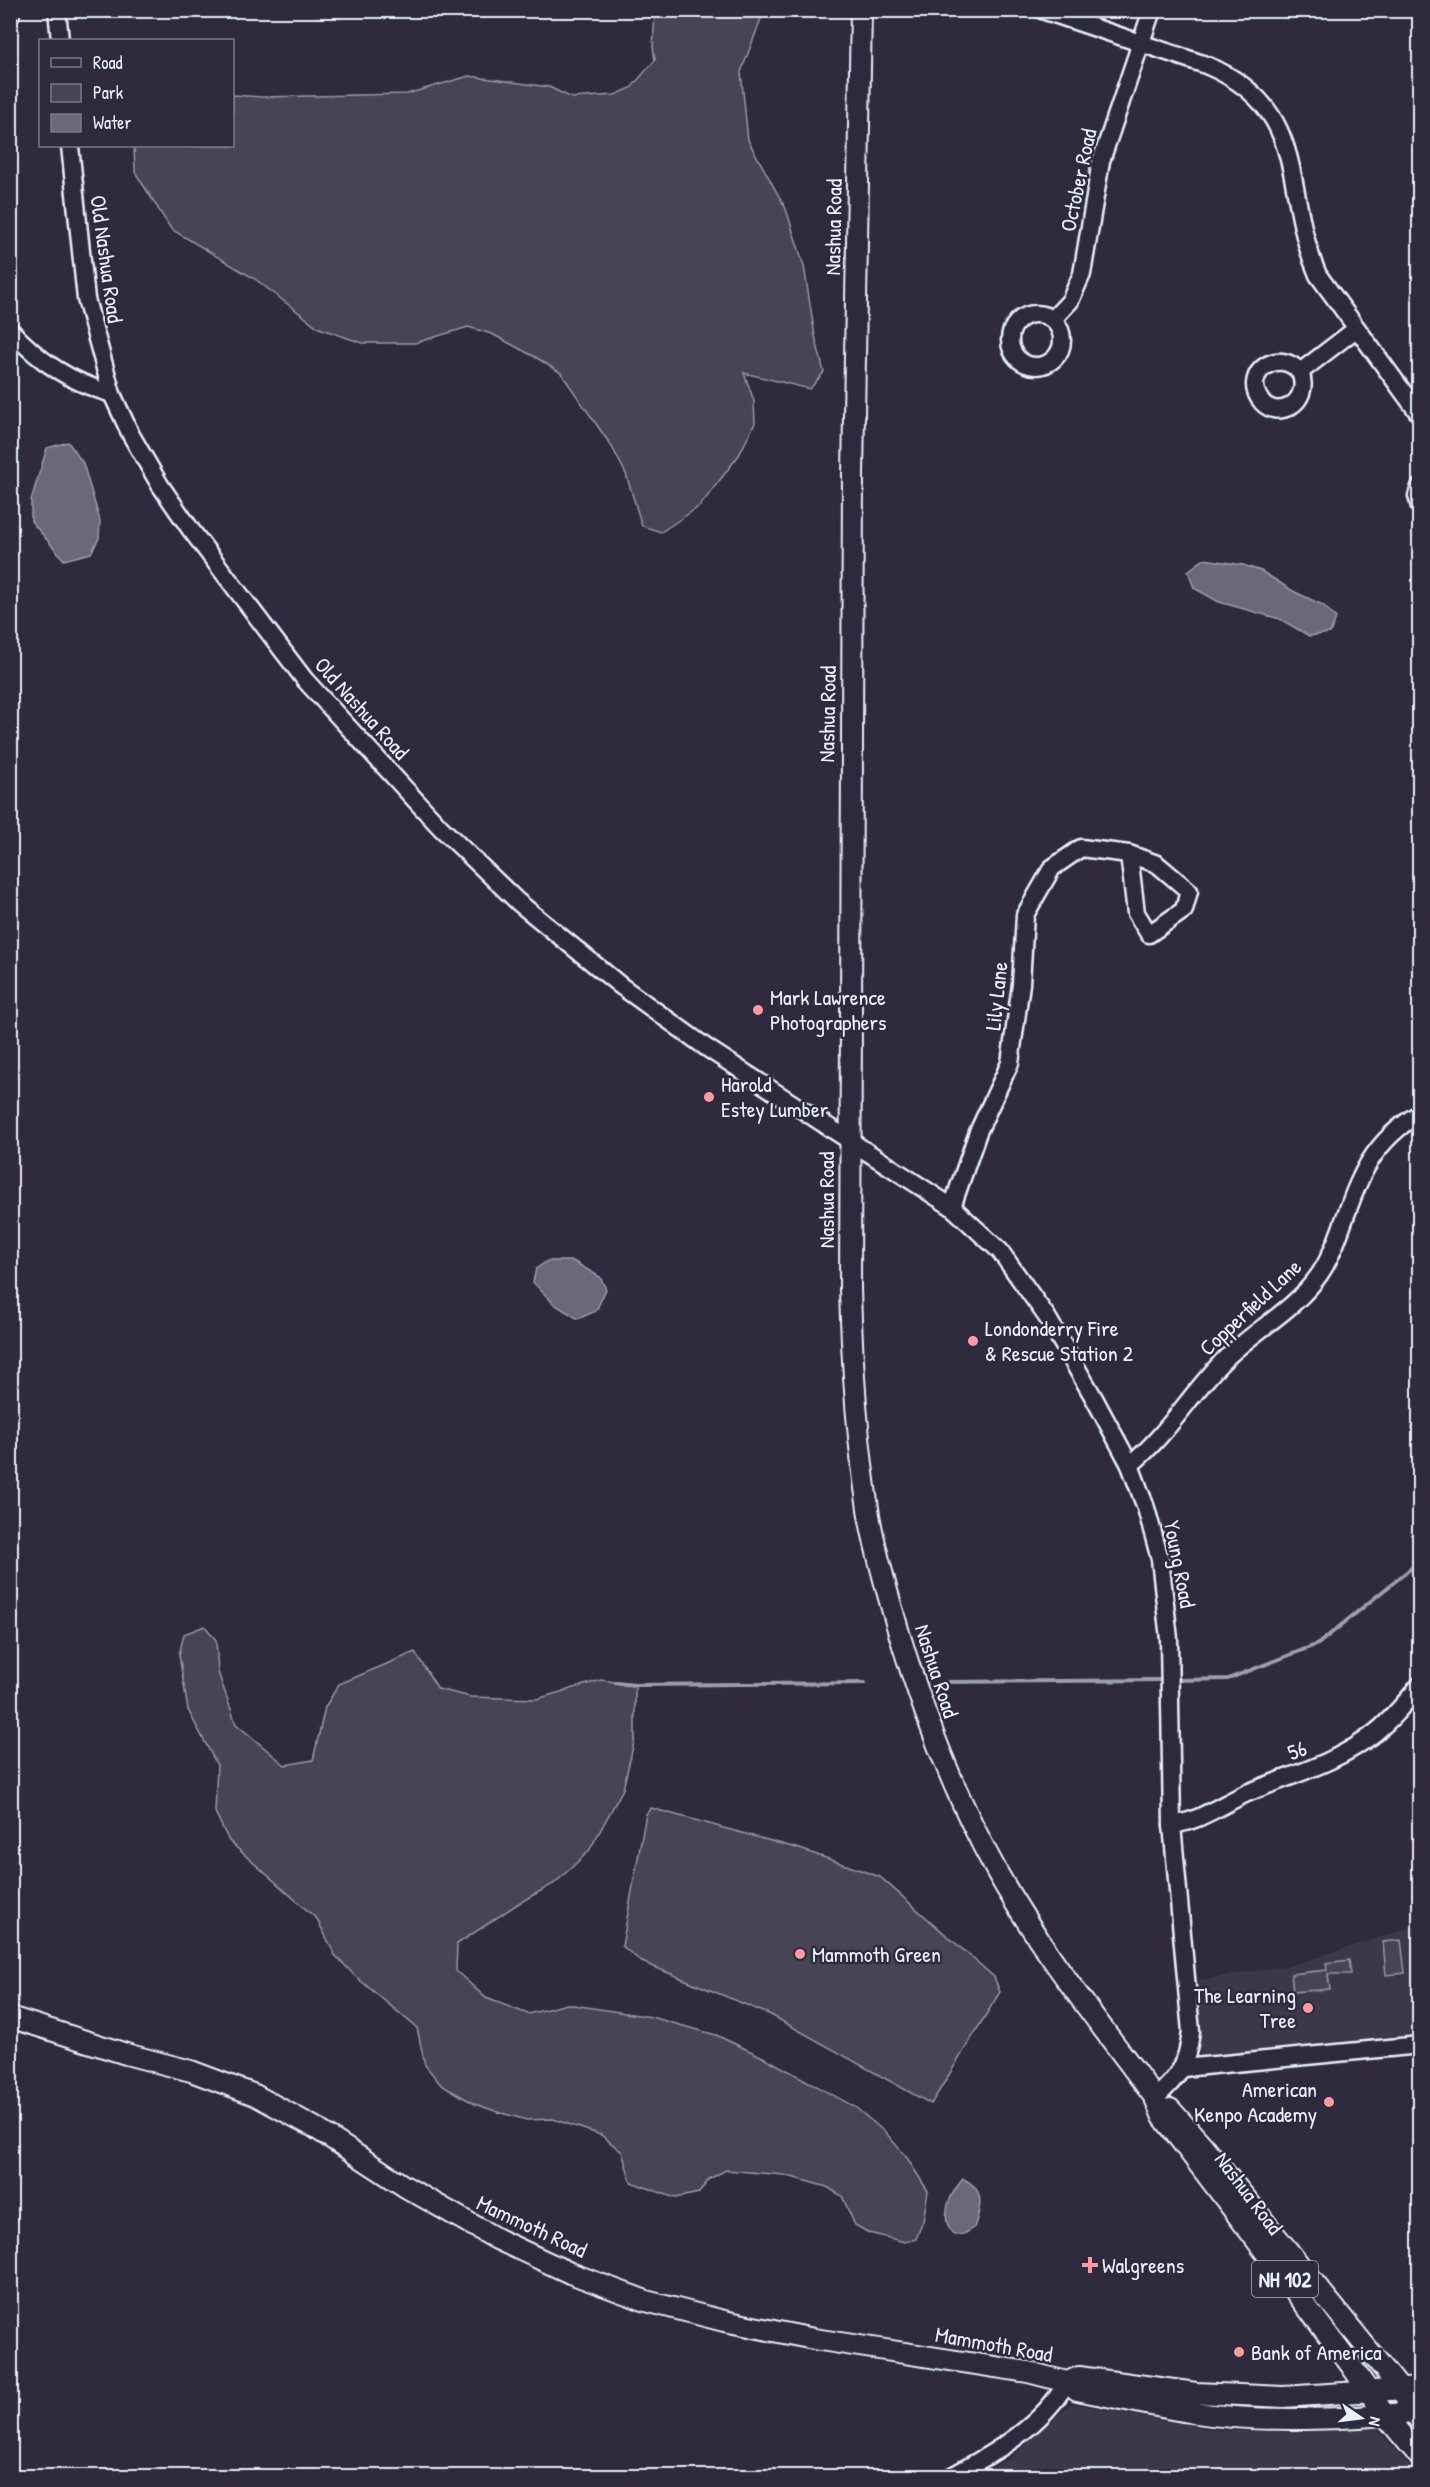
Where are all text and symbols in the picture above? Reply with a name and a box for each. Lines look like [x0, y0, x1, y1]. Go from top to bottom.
legend [39, 39, 234, 147]
text: Road [93, 50, 123, 75]
text: Park [93, 80, 124, 105]
text: Water [93, 110, 131, 135]
street label: October Road [1052, 125, 1104, 234]
street label: Nashua Road [817, 178, 849, 276]
street label: Old Nashua Road [83, 193, 131, 325]
street label: Old Nashua Road [308, 650, 416, 766]
street label: Nashua Road [811, 665, 843, 763]
street label: Lily Lane [977, 960, 1015, 1032]
place label: Mark Lawrence Photographers [770, 982, 886, 1037]
marker: Mark Lawrence Photographers [751, 1003, 765, 1017]
place label: Harold Estey Lumber [721, 1069, 829, 1124]
marker: Harold Estey Lumber [702, 1090, 716, 1104]
street label: Nashua Road [811, 1151, 841, 1248]
street label: Copperfield Lane [1192, 1252, 1308, 1362]
place label: Londonderry Fire & Rescue Station 2 [985, 1313, 1134, 1368]
marker: Londonderry Fire & Rescue Station 2 [966, 1334, 980, 1348]
street label: Young Road [1157, 1518, 1203, 1611]
street label: Nashua Road [908, 1620, 966, 1722]
street label: 56 [1283, 1733, 1311, 1767]
place label: Mammoth Green [812, 1939, 941, 1969]
marker: Mammoth Green [793, 1947, 807, 1961]
place label: The Learning Tree [1194, 1980, 1296, 2035]
marker: The Learning Tree [1301, 2001, 1315, 2015]
place label: American Kenpo Academy [1194, 2074, 1317, 2129]
marker: American Kenpo Academy [1322, 2095, 1336, 2109]
street label: Nashua Road [1208, 2145, 1290, 2241]
street label: Mammoth Road [472, 2187, 592, 2265]
place label: Walgreens [1102, 2250, 1184, 2280]
marker: Walgreens [1083, 2258, 1097, 2272]
road number: NH 102 [1252, 2261, 1318, 2297]
street label: Mammoth Road [933, 2319, 1055, 2369]
place label: Bank of America [1251, 2337, 1382, 2367]
marker: Bank of America [1232, 2345, 1246, 2359]
north arrow [1331, 2388, 1391, 2448]
text: N [1364, 2415, 1387, 2429]

